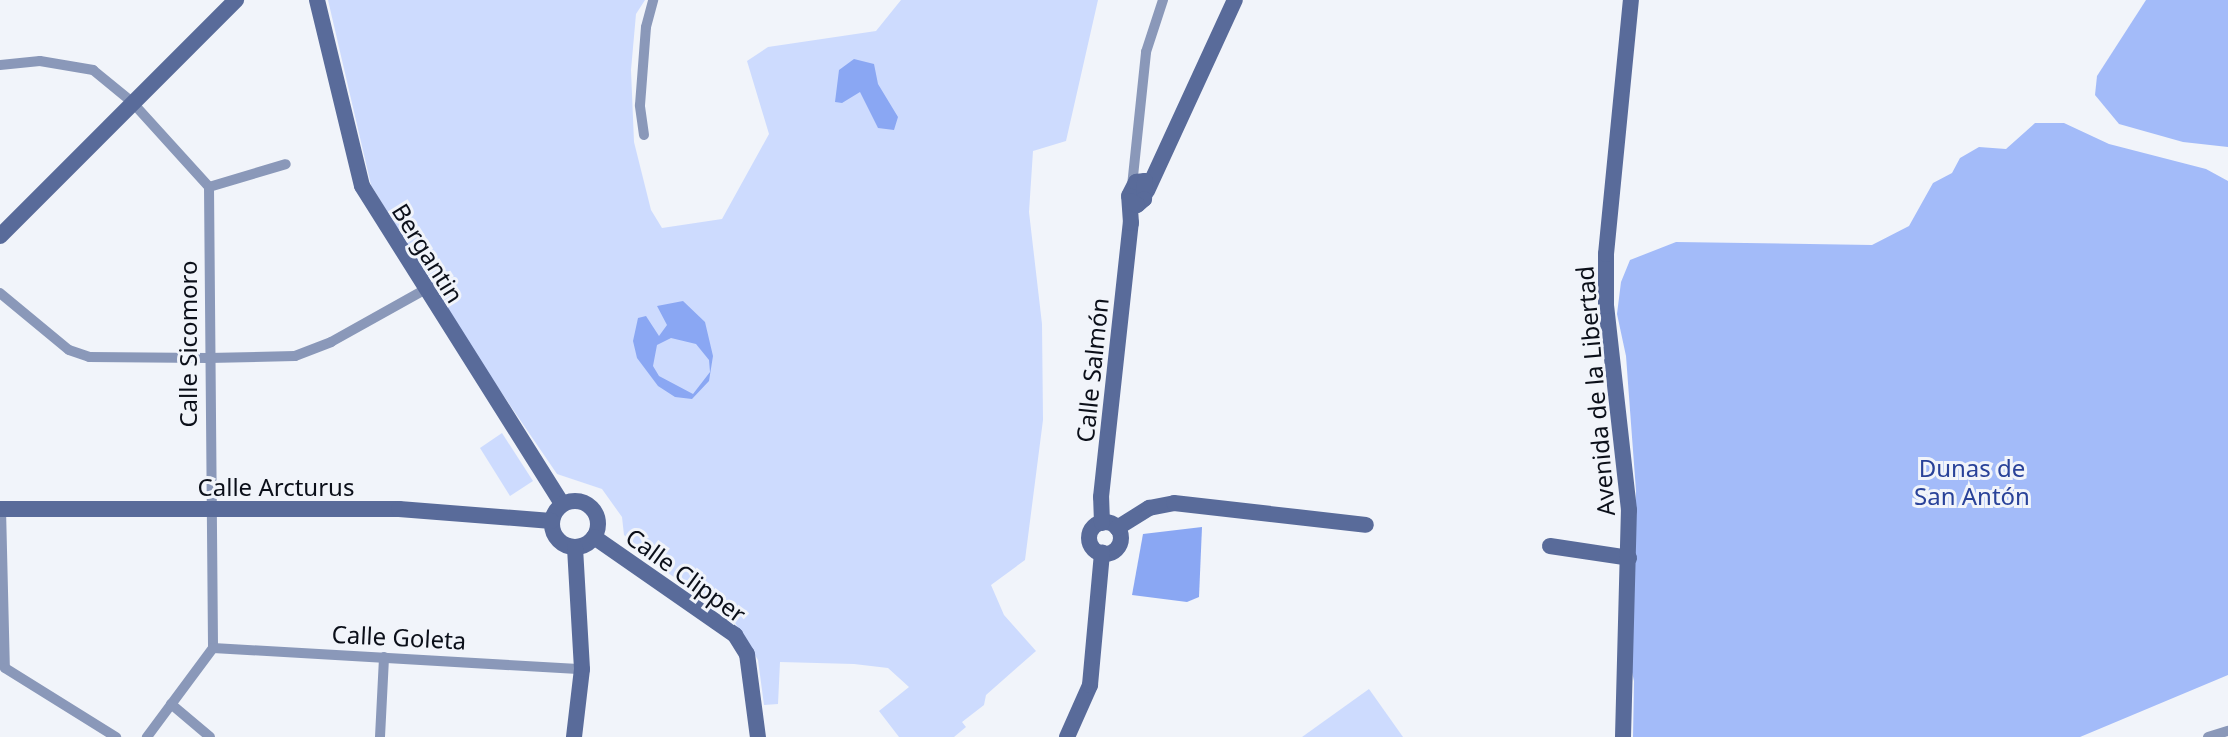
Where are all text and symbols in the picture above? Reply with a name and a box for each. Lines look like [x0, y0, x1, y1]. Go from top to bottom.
street label: Bergantin [386, 198, 470, 308]
street label: Calle Sicomoro [174, 260, 202, 428]
street label: Avenida de la Libertad [1570, 265, 1620, 517]
street label: Calle Salmón [1070, 296, 1114, 444]
park label: Dunas de San Antón [1914, 454, 2030, 510]
street label: Calle Arcturus [198, 473, 354, 501]
street label: Calle Clipper [620, 522, 752, 628]
street label: Calle Goleta [331, 619, 467, 655]

